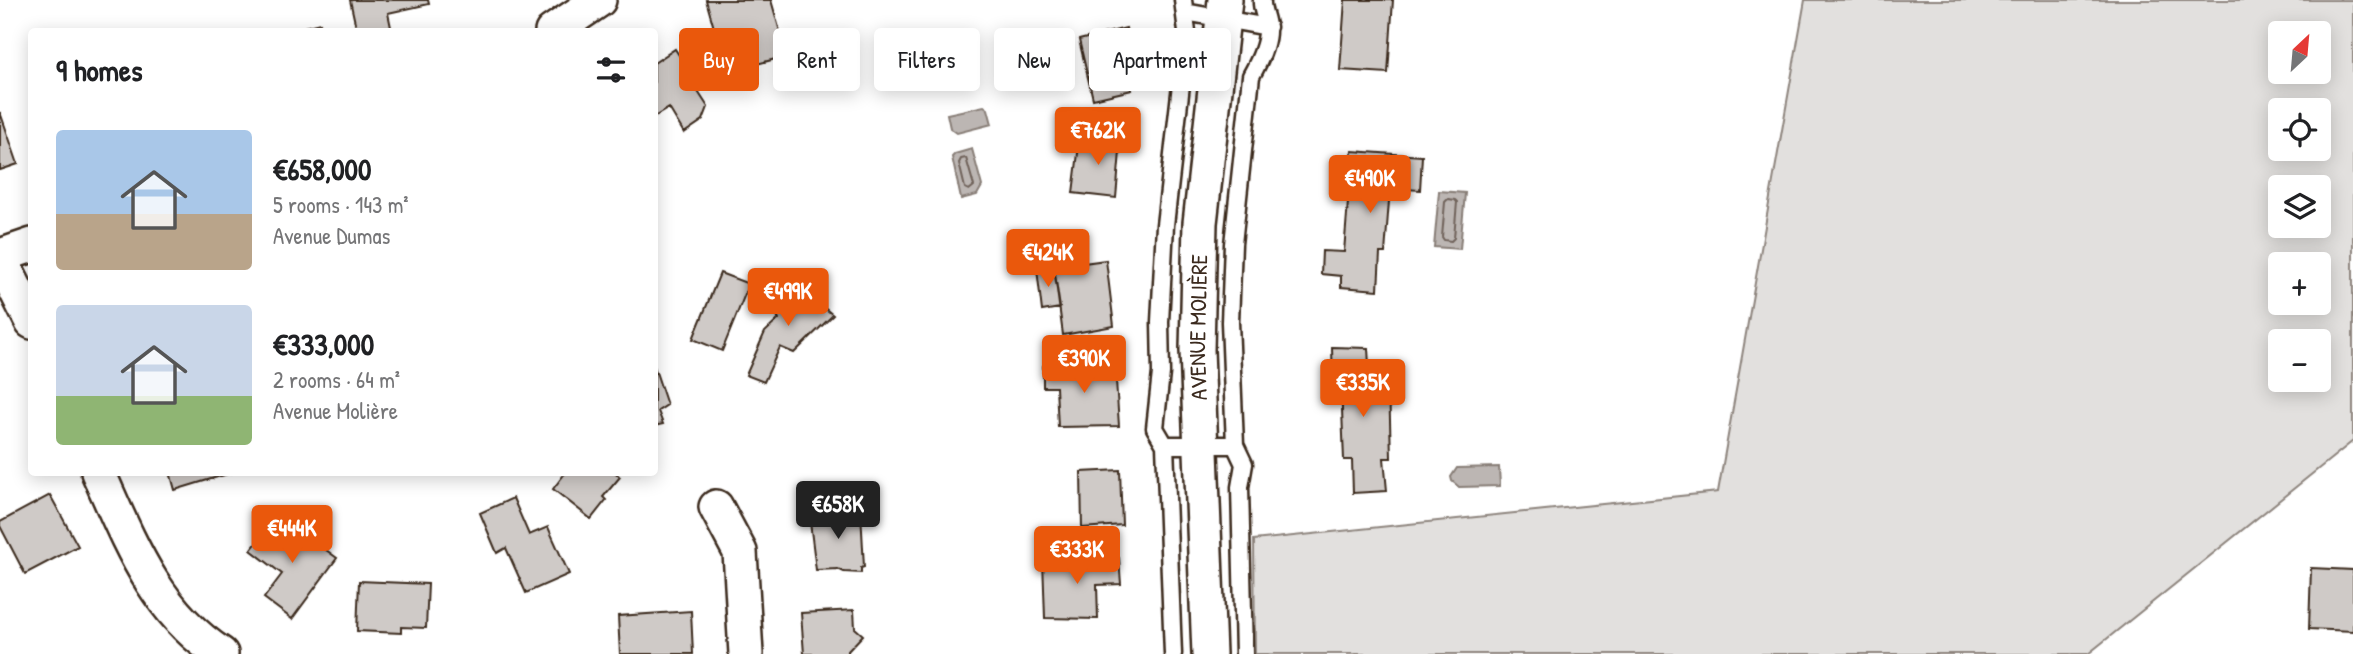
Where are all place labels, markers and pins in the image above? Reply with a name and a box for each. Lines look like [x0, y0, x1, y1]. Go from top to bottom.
pin: €762K [1049, 108, 1147, 167]
pin: €490K [1321, 156, 1419, 215]
pin: €424K [999, 230, 1097, 289]
pin: €499K [739, 268, 837, 328]
pin: €390K [1035, 336, 1133, 395]
pin: €335K [1314, 360, 1412, 419]
pin: €658K [789, 482, 887, 541]
pin: €444K [243, 505, 341, 565]
pin: €333K [1028, 526, 1126, 586]

